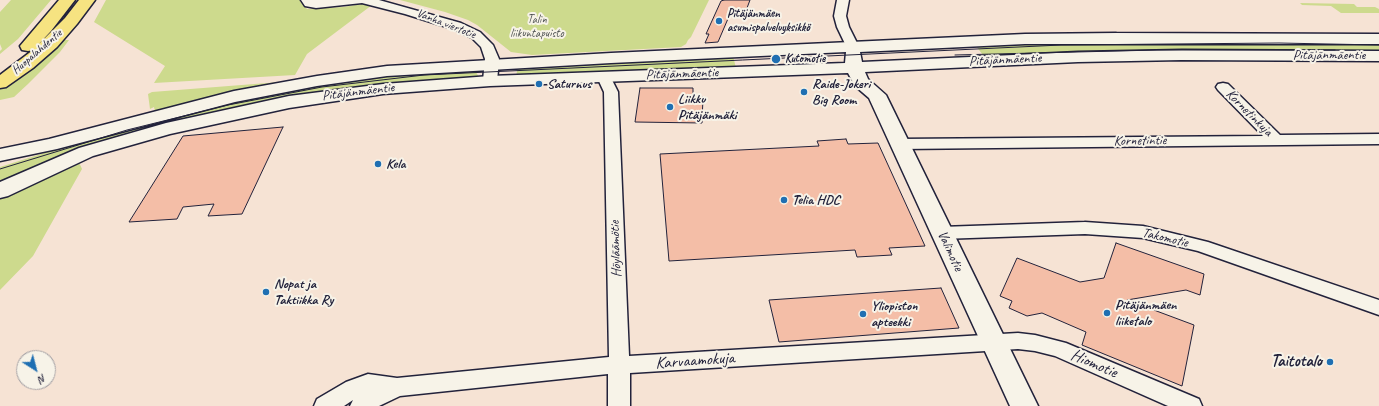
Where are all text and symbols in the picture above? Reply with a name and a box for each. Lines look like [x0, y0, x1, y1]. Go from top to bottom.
street label: Vanha viertotie [414, 6, 478, 42]
place label: Pitäjänmäen asumispalveluyksikkö [727, 7, 810, 35]
park label: Talin liikuntapuisto [510, 13, 564, 41]
marker: Pitäjänmäen asumispalveluyksikkö [714, 16, 724, 26]
street label: Huopalahdentie [9, 26, 65, 78]
street label: Pitäjänmäentie [1293, 47, 1365, 63]
street label: Pitäjänmäentie [968, 50, 1042, 70]
place label: Kutomotie [785, 52, 825, 66]
marker: Kutomotie [770, 53, 782, 65]
street label: Pitäjänmäentie [645, 64, 719, 84]
place label: Saturnus [547, 76, 591, 92]
place label: Raide-Jokeri Big Room [812, 76, 870, 108]
street label: Pitäjänmäentie [321, 79, 395, 105]
marker: Saturnus [534, 79, 544, 89]
street label: Kornetinkuja [1222, 86, 1276, 140]
marker: Raide-Jokeri Big Room [799, 87, 809, 97]
place label: Liikku Pitäjänmäki [678, 91, 737, 124]
marker: Liikku Pitäjänmäki [665, 102, 675, 112]
street label: Kornetintie [1114, 132, 1166, 150]
place label: Kela [386, 156, 406, 172]
marker: Kela [373, 159, 383, 169]
place label: Telia HDC [792, 192, 840, 208]
marker: Telia HDC [779, 195, 789, 205]
street label: Höyläämötie [607, 220, 625, 278]
street label: Takomotie [1140, 225, 1190, 251]
street label: Valimotie [933, 228, 967, 274]
place label: Nopat ja Taktiikka Ry [274, 276, 333, 308]
marker: Nopat ja Taktiikka Ry [261, 287, 271, 297]
place label: Pitäjänmäen liiketalo [1115, 297, 1177, 330]
place label: Yliopiston apteekki [871, 298, 917, 330]
marker: Pitäjänmäen liiketalo [1102, 308, 1112, 318]
marker: Yliopiston apteekki [858, 309, 868, 319]
street label: Hiomotie [1068, 345, 1120, 383]
street label: Karvaamokuja [655, 348, 735, 374]
north arrow [16, 350, 56, 390]
place label: Taitotalo [1271, 352, 1322, 372]
marker: Taitotalo [1325, 357, 1335, 367]
text: N [36, 371, 49, 387]

